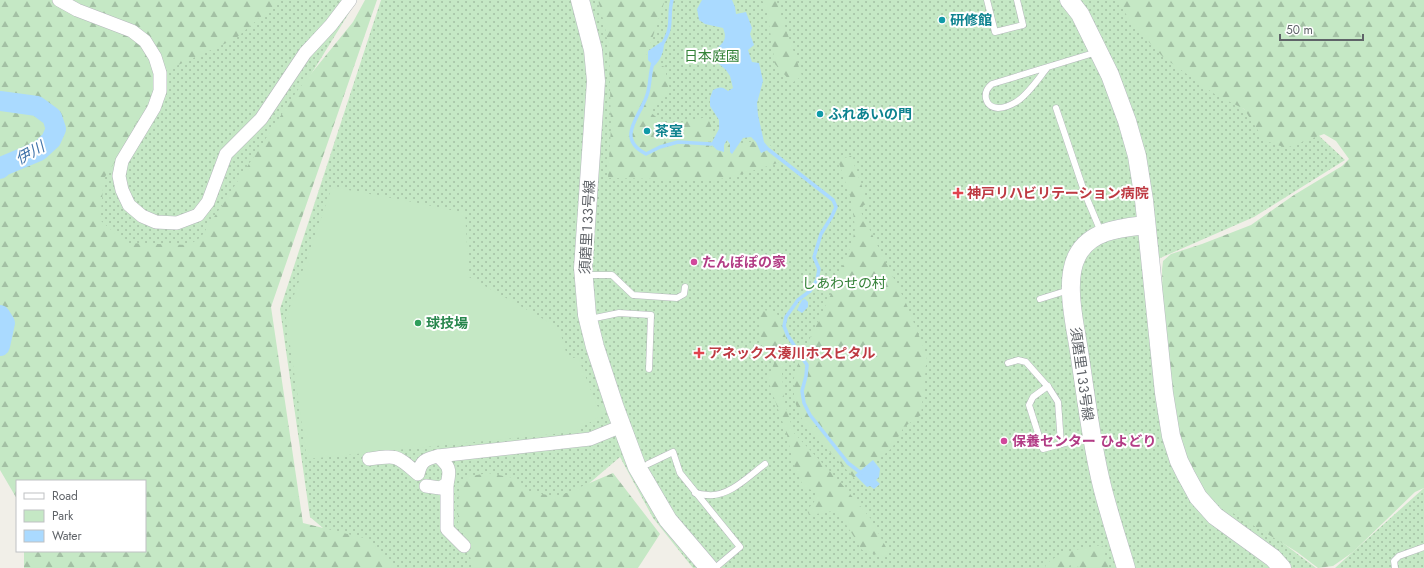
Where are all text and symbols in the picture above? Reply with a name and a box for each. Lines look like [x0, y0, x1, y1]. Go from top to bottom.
place label: 研修館 [950, 10, 992, 30]
marker: 研修館 [937, 15, 947, 25]
scale bar [1280, 16, 1363, 42]
text: 50 m [1286, 21, 1313, 39]
park label: 日本庭園 [684, 46, 740, 66]
place label: ふれあいの門 [828, 104, 912, 124]
marker: ふれあいの門 [815, 109, 825, 119]
place label: 茶室 [655, 121, 683, 141]
marker: 茶室 [642, 126, 652, 136]
water label: 伊川 [12, 135, 50, 170]
street label: 須磨里１３３号線 [575, 179, 599, 275]
place label: 神戸リハビリテーション病院 [967, 183, 1149, 203]
marker: 神戸リハビリテーション病院 [952, 187, 964, 199]
place label: たんぽぽの家 [702, 252, 786, 272]
marker: たんぽぽの家 [689, 257, 699, 267]
park label: しあわせの村 [802, 273, 886, 293]
place label: 球技場 [426, 313, 468, 333]
marker: 球技場 [413, 318, 423, 328]
street label: 須磨里１３３号線 [1066, 326, 1098, 422]
place label: アネックス湊川ホスピタル [708, 343, 876, 363]
marker: アネックス湊川ホスピタル [693, 347, 705, 359]
place label: 保養センター ひよどり [1012, 431, 1156, 451]
marker: 保養センター ひよどり [999, 436, 1009, 446]
legend [16, 480, 146, 552]
text: Road [52, 487, 78, 505]
text: Park [52, 507, 74, 525]
text: Water [52, 527, 83, 545]

